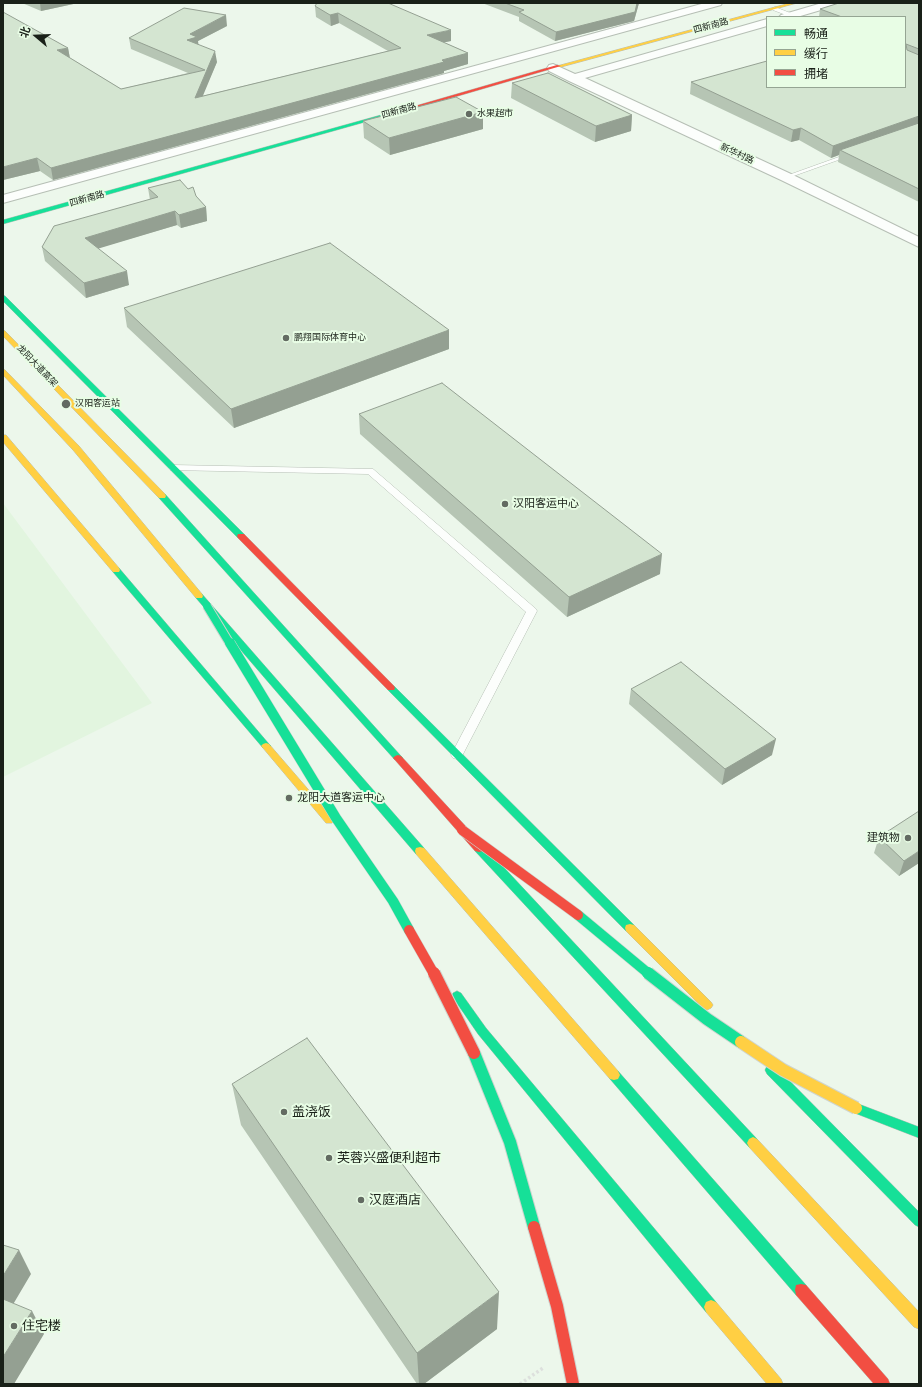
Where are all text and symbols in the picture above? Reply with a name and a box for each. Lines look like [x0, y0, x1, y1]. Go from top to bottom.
north arrow [16, 16, 56, 56]
street label: 四新南路 [692, 16, 730, 36]
legend [766, 16, 906, 88]
text: 北 [17, 25, 32, 39]
text: 畅通 [804, 27, 828, 41]
text: 缓行 [804, 47, 828, 61]
text: 拥堵 [804, 67, 828, 81]
street label: 四新南路 [380, 101, 418, 121]
marker: 水果超市 [464, 109, 474, 119]
place label: 水果超市 [477, 109, 513, 119]
street label: 新华村路 [718, 141, 756, 167]
street label: 四新南路 [68, 189, 106, 209]
marker: 鹏翔国际体育中心 [281, 333, 291, 343]
place label: 鹏翔国际体育中心 [294, 333, 366, 343]
street label: 龙阳大道高架 [14, 343, 60, 389]
marker: 汉阳客运站 [60, 398, 72, 410]
place label: 汉阳客运站 [75, 399, 120, 409]
place label: 汉阳客运中心 [513, 497, 579, 511]
marker: 汉阳客运中心 [500, 499, 510, 509]
place label: 龙阳大道客运中心 [297, 791, 385, 805]
marker: 龙阳大道客运中心 [284, 793, 294, 803]
place label: 建筑物 [867, 831, 900, 845]
marker: 建筑物 [903, 833, 913, 843]
place label: 盖浇饭 [292, 1104, 331, 1120]
marker: 盖浇饭 [279, 1107, 289, 1117]
place label: 芙蓉兴盛便利超市 [337, 1150, 441, 1166]
marker: 芙蓉兴盛便利超市 [324, 1153, 334, 1163]
place label: 汉庭酒店 [369, 1192, 421, 1208]
marker: 汉庭酒店 [356, 1195, 366, 1205]
place label: 住宅楼 [22, 1318, 61, 1334]
marker: 住宅楼 [9, 1321, 19, 1331]

